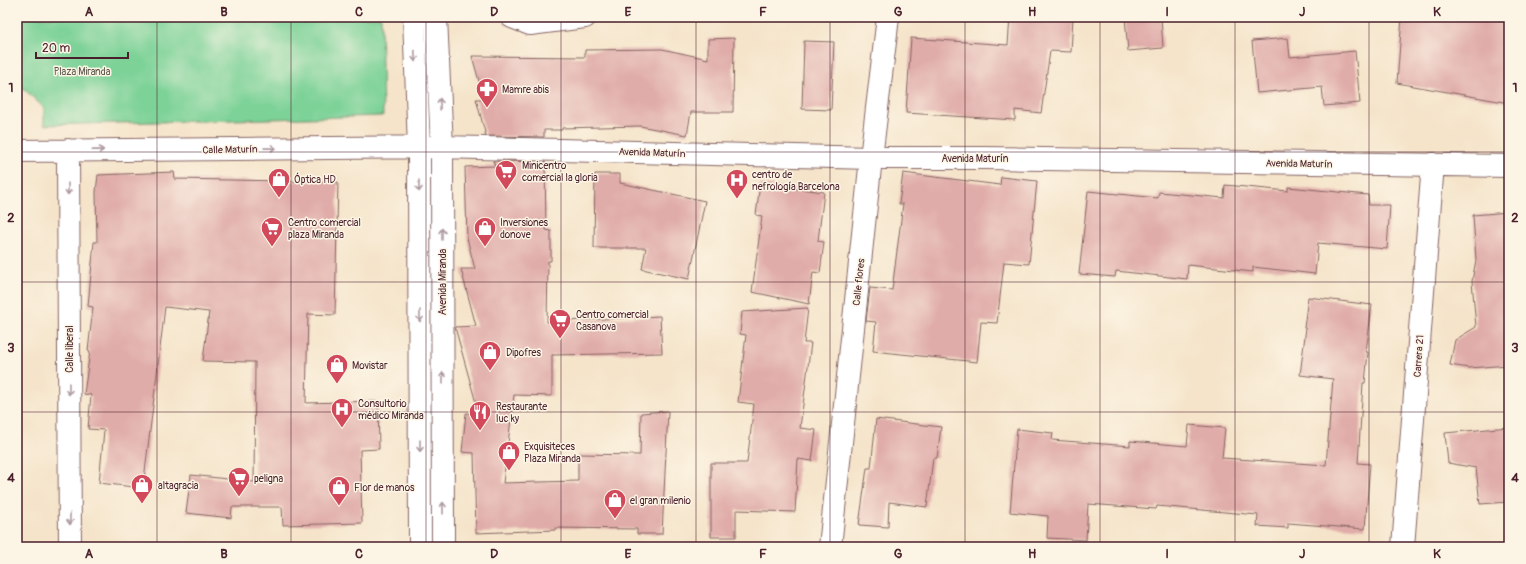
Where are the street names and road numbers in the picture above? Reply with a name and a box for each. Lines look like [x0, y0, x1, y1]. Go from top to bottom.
street label: Calle Maturín [202, 144, 258, 156]
street label: Avenida Maturín [618, 146, 686, 160]
street label: Avenida Maturín [942, 153, 1009, 165]
street label: Avenida Maturín [1265, 157, 1333, 171]
street label: Avenida Miranda [437, 248, 449, 315]
street label: Calle flores [851, 257, 867, 306]
street label: Calle liberal [64, 325, 76, 373]
street label: Carrera 21 [1412, 334, 1426, 378]

